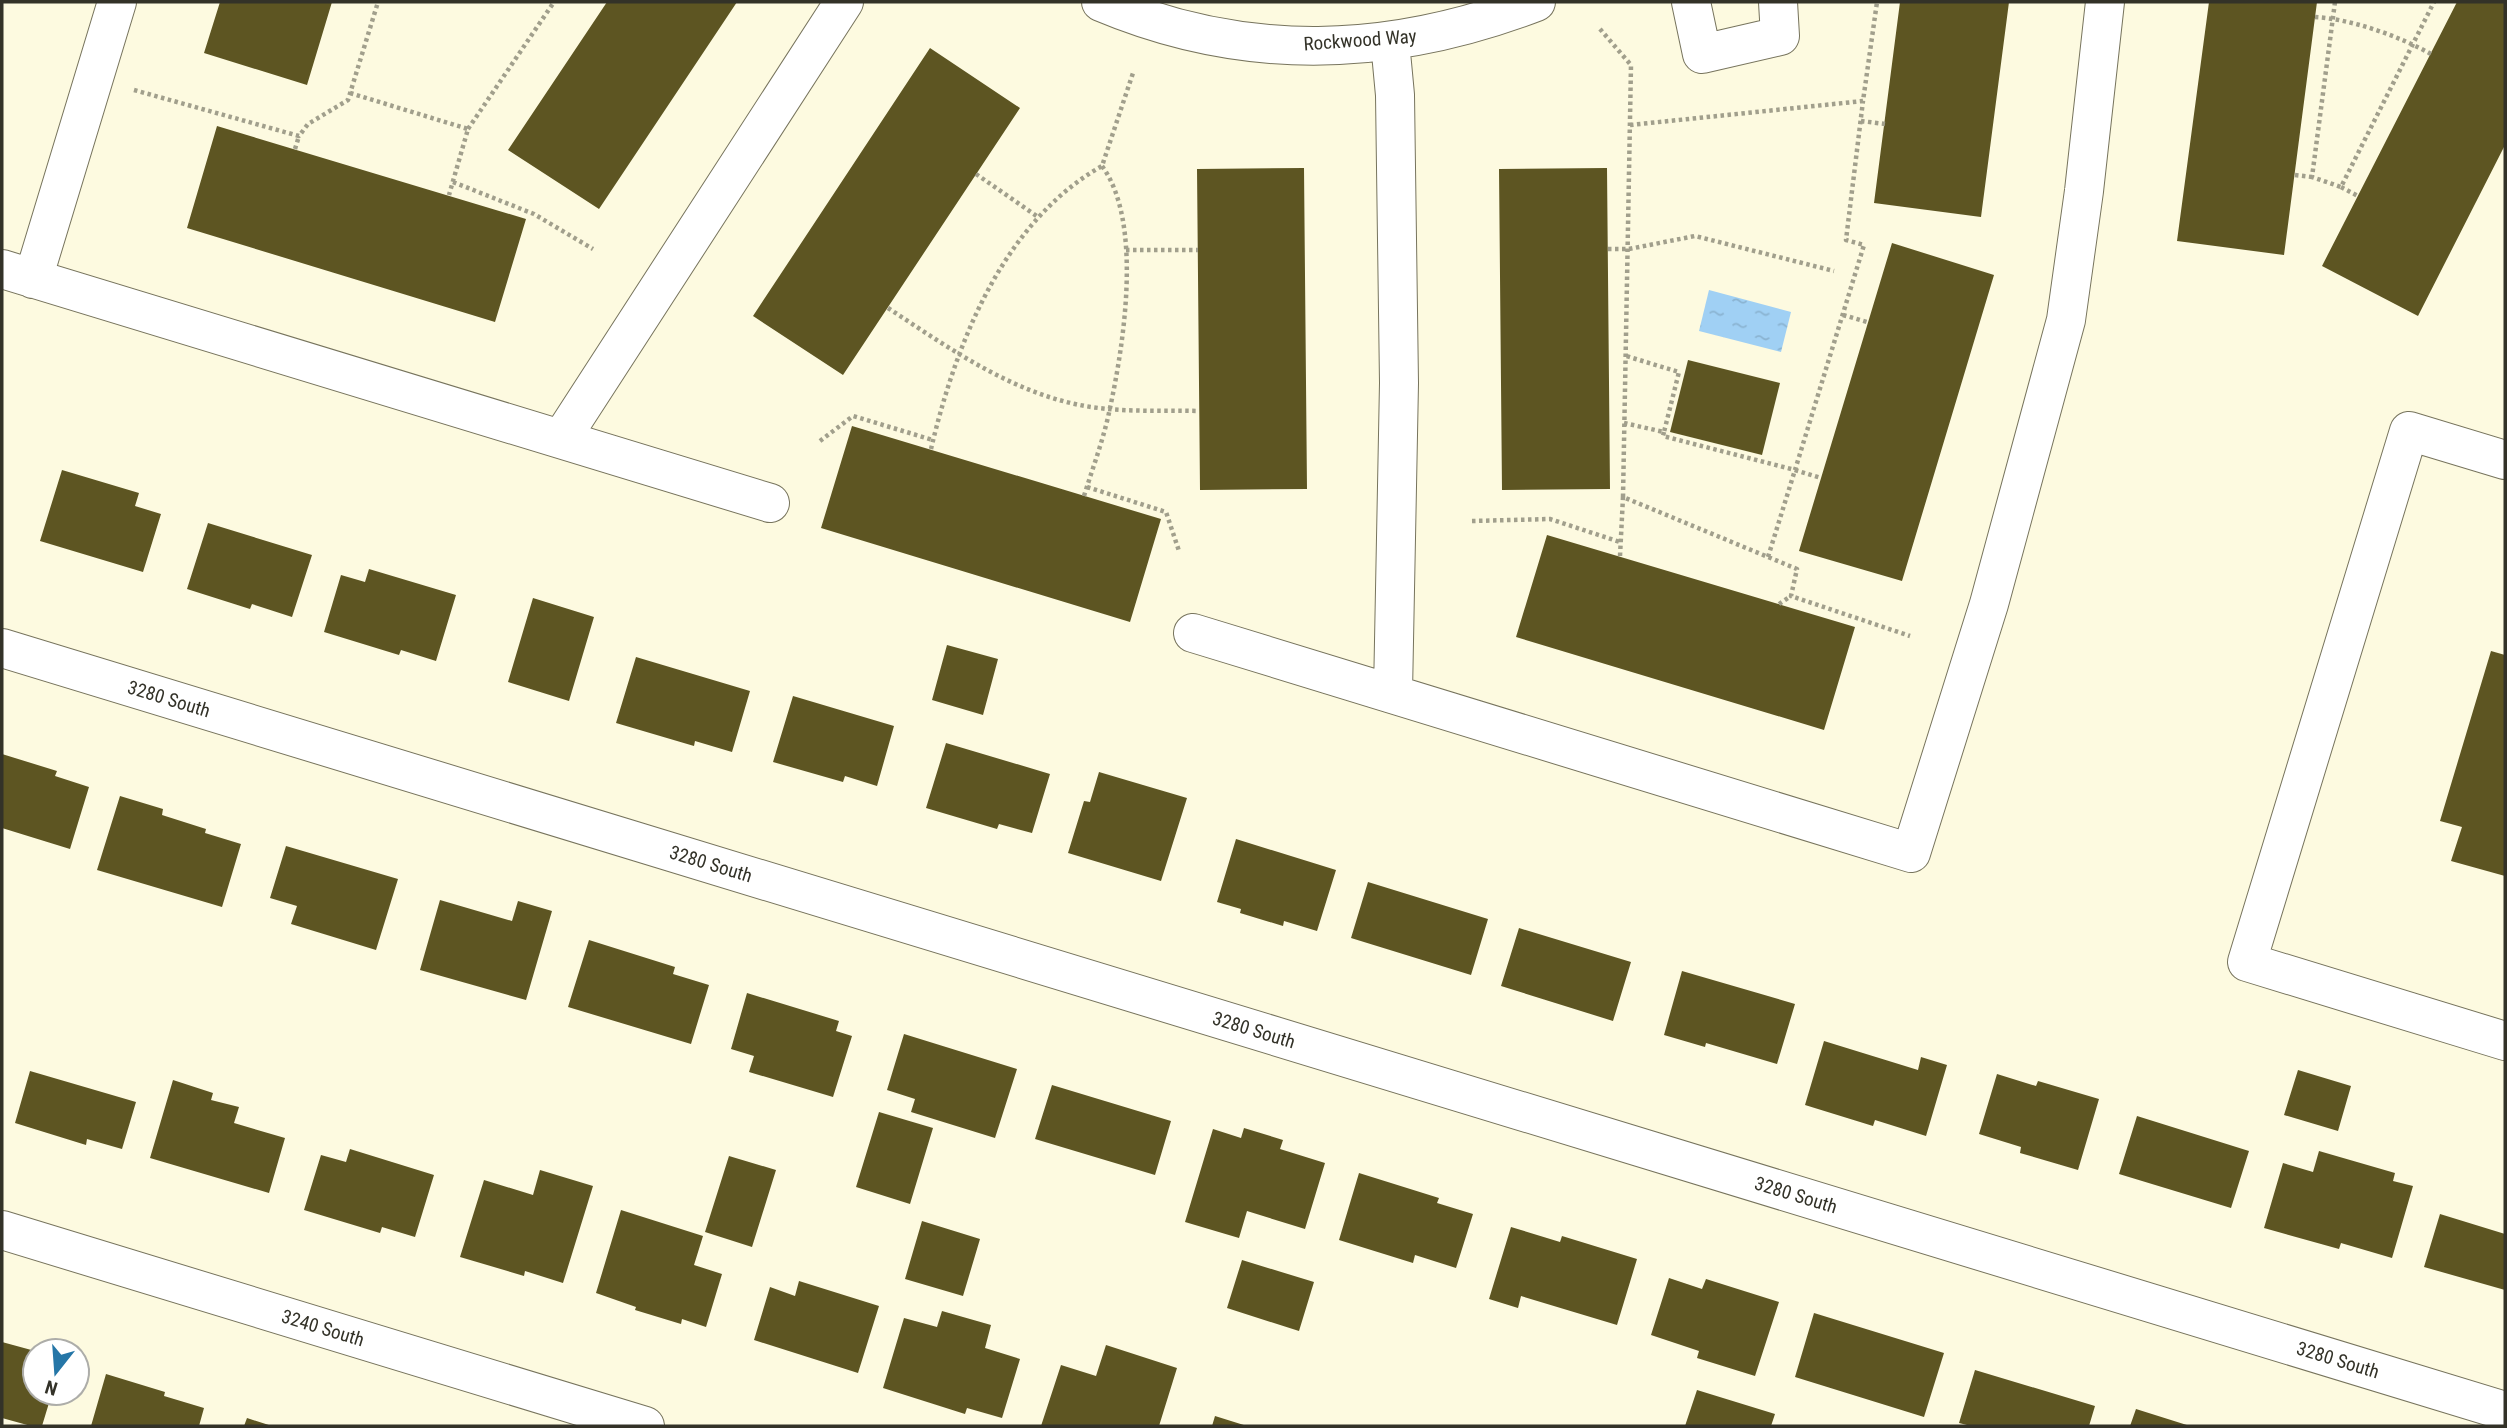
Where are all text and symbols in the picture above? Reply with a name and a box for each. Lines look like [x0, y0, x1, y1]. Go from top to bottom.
street label: Rockwood Way [1303, 25, 1417, 55]
street label: 3280 South [125, 676, 213, 722]
street label: 3280 South [667, 841, 755, 887]
street label: 3280 South [1210, 1007, 1298, 1053]
street label: 3280 South [1752, 1172, 1840, 1218]
street label: 3240 South [279, 1305, 367, 1351]
north arrow [21, 1337, 91, 1407]
street label: 3280 South [2294, 1337, 2382, 1383]
text: N [42, 1375, 60, 1400]

